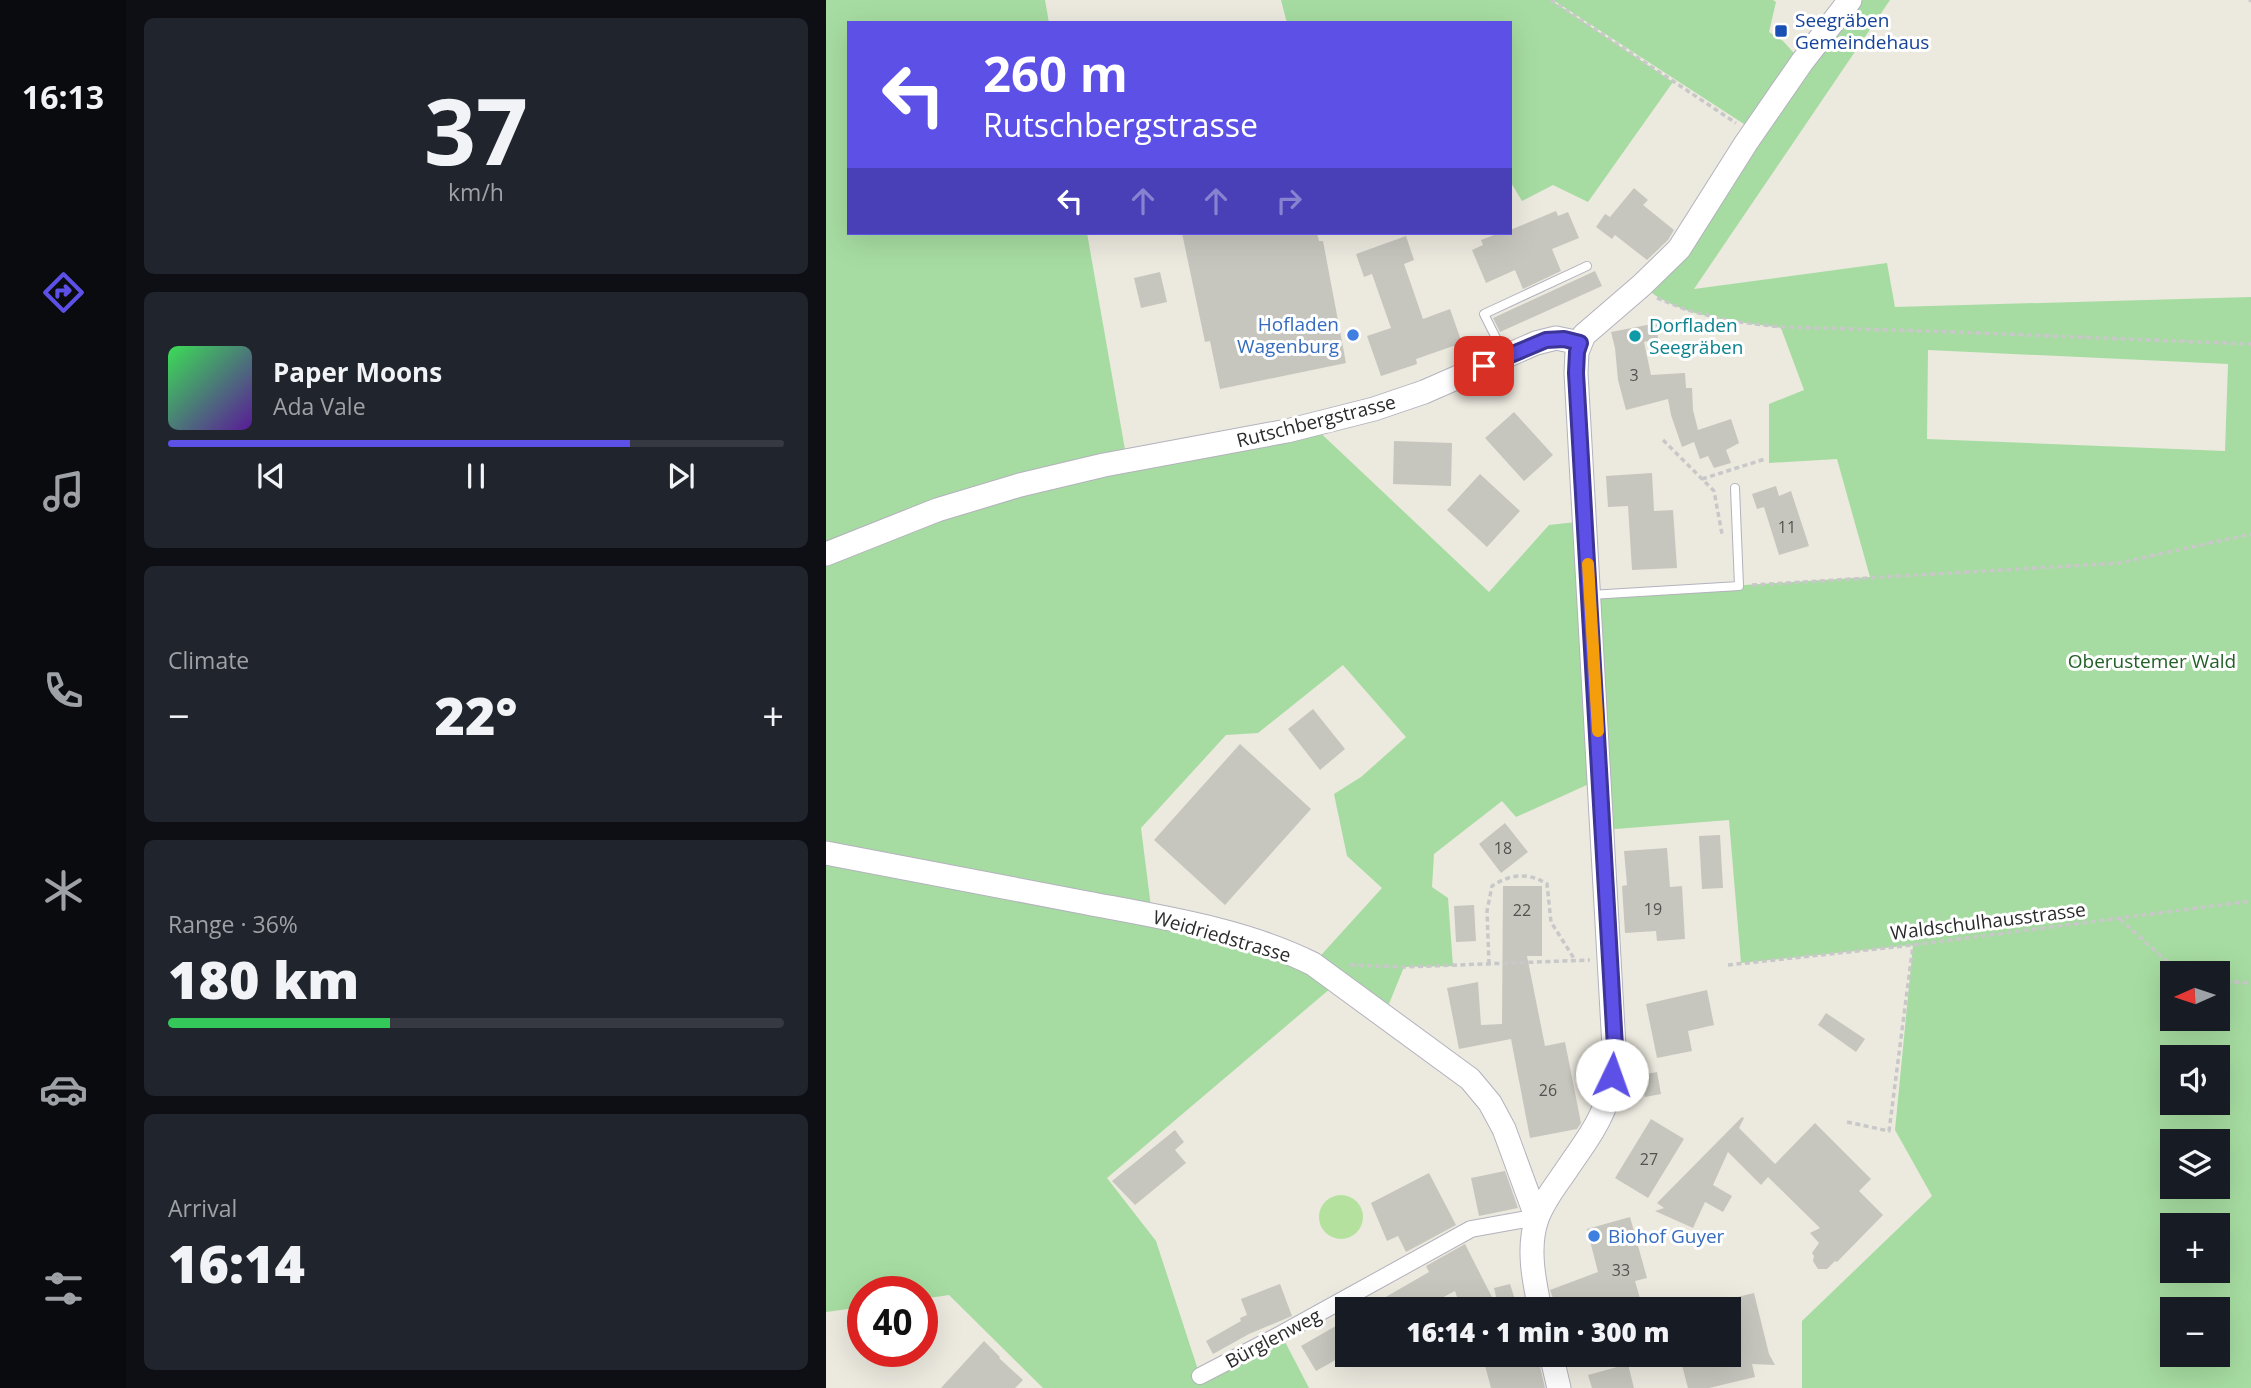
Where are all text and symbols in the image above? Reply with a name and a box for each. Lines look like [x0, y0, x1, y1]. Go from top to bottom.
place label: Seegräben Gemeindehaus [1795, 7, 1929, 55]
marker: Seegräben Gemeindehaus [1773, 23, 1789, 39]
text: 260 m [983, 40, 1128, 106]
icon: left [868, 49, 959, 140]
text: 37 [424, 68, 528, 192]
text: 16:13 [22, 75, 104, 118]
text: Rutschbergstrasse [983, 103, 1258, 146]
text: km/h [448, 176, 504, 208]
icon: left [1051, 182, 1089, 220]
icon: ahead [1124, 182, 1162, 220]
icon: ahead [1197, 182, 1235, 220]
icon: right [1270, 182, 1308, 220]
icon: directions [39, 268, 88, 317]
place label: Hofladen Wagenburg [1237, 311, 1339, 359]
place label: Dorfladen Seegräben [1649, 312, 1743, 360]
marker: Hofladen Wagenburg [1345, 327, 1361, 343]
marker: Dorfladen Seegräben [1627, 328, 1643, 344]
pin [1454, 336, 1514, 396]
icon: arrive [1465, 347, 1503, 385]
text: Paper Moons [273, 354, 442, 390]
house number: 3 [1629, 364, 1639, 386]
street label: Rutschbergstrasse [1234, 389, 1398, 453]
text: Ada Vale [273, 390, 366, 422]
icon: previous [252, 457, 290, 495]
icon: pause [457, 457, 495, 495]
icon: next [662, 457, 700, 495]
icon: music [39, 467, 88, 516]
house number: 11 [1778, 516, 1796, 538]
text: Climate [168, 644, 249, 676]
park label: Oberustemer Wald [2068, 648, 2236, 674]
icon: phone [39, 666, 88, 715]
text: 22° [435, 679, 517, 750]
text: − [168, 689, 190, 741]
text: + [762, 689, 784, 741]
house number: 18 [1494, 837, 1512, 859]
icon: climate [39, 866, 88, 915]
street label: Waldschulhausstrasse [1889, 896, 2087, 946]
house number: 19 [1644, 898, 1662, 920]
house number: 22 [1513, 899, 1531, 921]
street label: Weidriedstrasse [1150, 904, 1294, 968]
text: Range · 36% [168, 908, 298, 940]
text: 180 km [168, 943, 359, 1014]
north arrow [2160, 961, 2230, 1031]
map controls [2160, 961, 2230, 1367]
position arrow [1575, 1038, 1649, 1112]
button: sound [2160, 1045, 2230, 1115]
icon: car [39, 1065, 88, 1114]
house number: 26 [1539, 1079, 1557, 1101]
button: layers [2160, 1129, 2230, 1199]
house number: 27 [1640, 1148, 1658, 1170]
text: Arrival [168, 1192, 237, 1224]
button: + [2160, 1213, 2230, 1283]
place label: Biohof Guyer [1608, 1223, 1725, 1249]
text: 16:14 [168, 1227, 305, 1298]
marker: Biohof Guyer [1586, 1228, 1602, 1244]
house number: 33 [1612, 1259, 1630, 1281]
icon: filters [39, 1264, 88, 1313]
speed limit sign: 40 [847, 1276, 938, 1367]
button: − [2160, 1297, 2230, 1367]
street label: Bürglenweg [1221, 1302, 1325, 1374]
text: 16:14 · 1 min · 300 m [1407, 1314, 1669, 1350]

